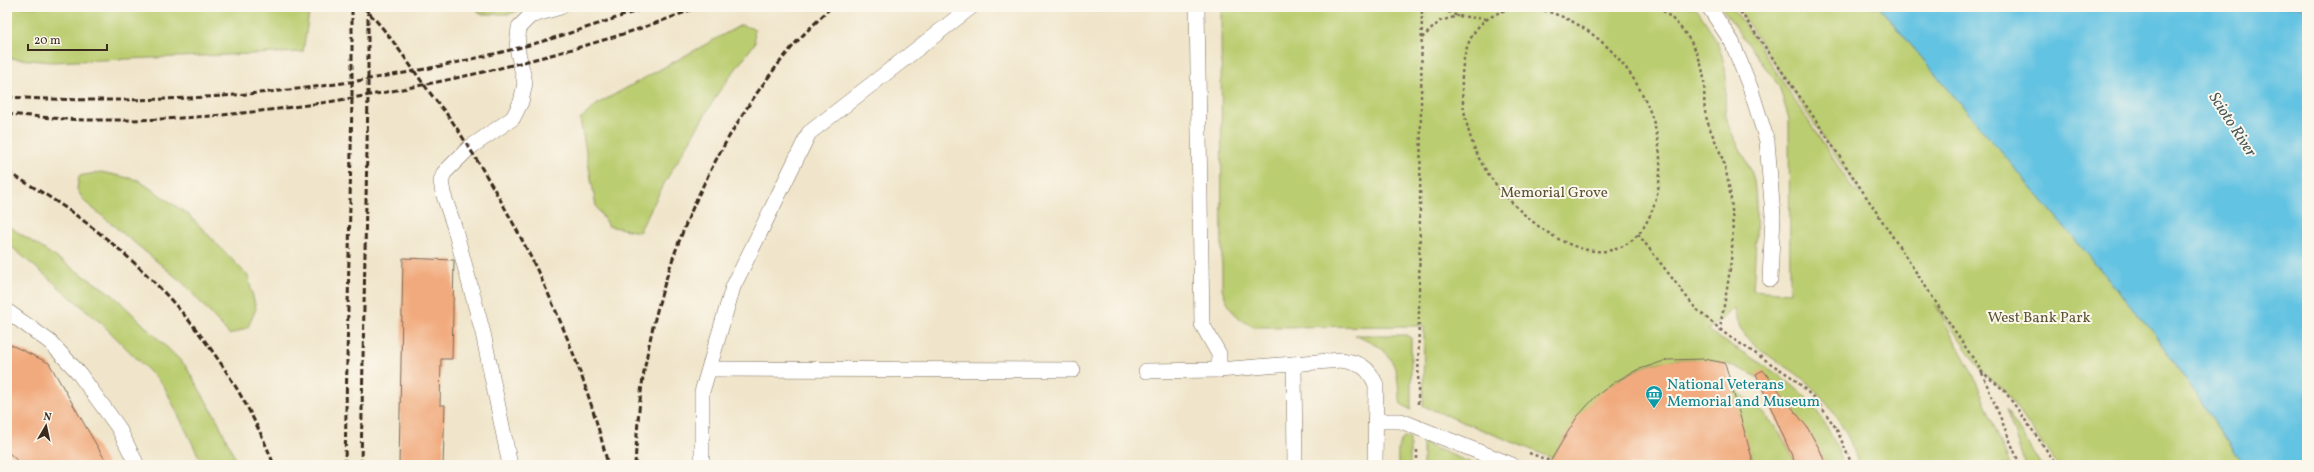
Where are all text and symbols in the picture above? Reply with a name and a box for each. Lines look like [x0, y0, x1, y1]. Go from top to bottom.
scale bar [28, 26, 107, 52]
text: 20 m [34, 33, 61, 49]
water label: Scioto River [2203, 88, 2262, 162]
park label: Memorial Grove [1500, 183, 1608, 204]
park label: West Bank Park [1987, 308, 2091, 329]
place label: National Veterans Memorial and Museum [1667, 375, 1820, 413]
museum icon: National Veterans Memorial and Museum [1644, 384, 1664, 409]
north arrow [26, 406, 66, 446]
text: N [42, 410, 52, 426]

